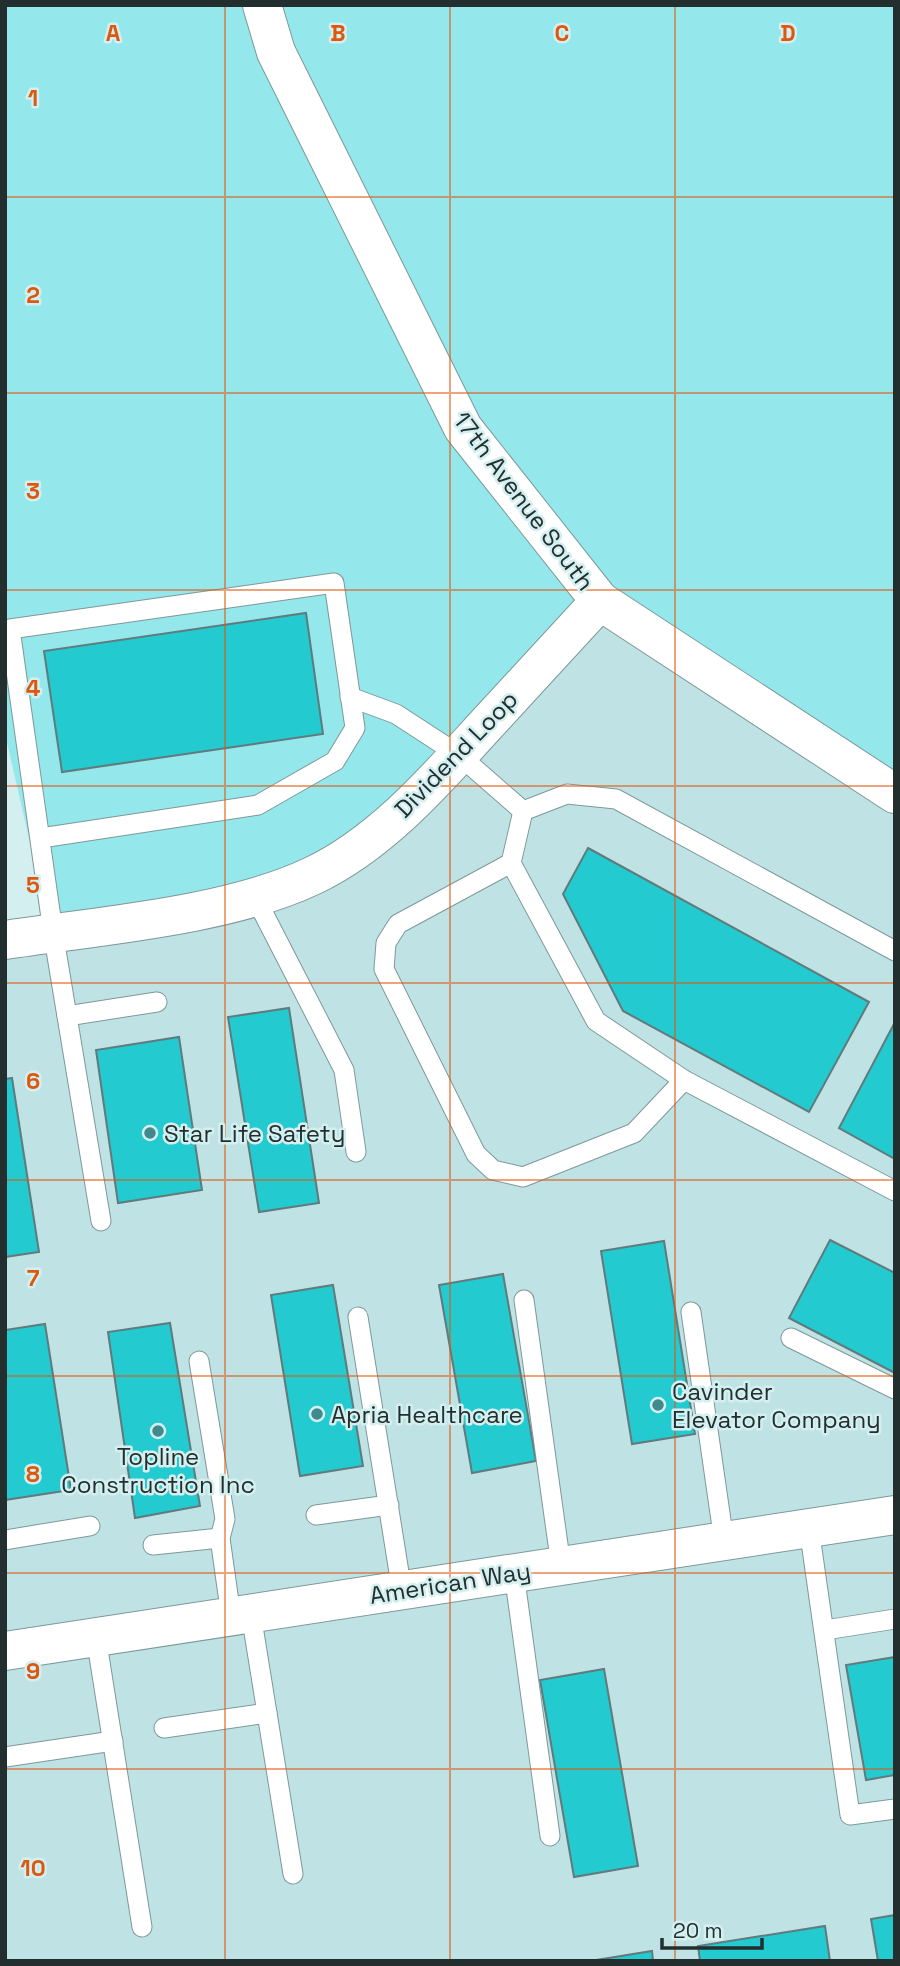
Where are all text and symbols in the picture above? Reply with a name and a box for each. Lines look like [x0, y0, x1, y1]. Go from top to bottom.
text: A [106, 18, 121, 48]
text: B [330, 18, 346, 48]
text: C [555, 18, 569, 48]
text: D [780, 18, 796, 48]
text: 1 [28, 83, 38, 113]
text: 2 [26, 280, 40, 310]
street label: 17th Avenue South [447, 405, 601, 597]
text: 3 [26, 476, 40, 506]
text: 4 [26, 673, 41, 703]
street label: Dividend Loop [388, 684, 524, 824]
text: 5 [26, 870, 40, 900]
text: 6 [26, 1066, 40, 1096]
place label: Star Life Safety [164, 1118, 345, 1149]
marker: Star Life Safety [142, 1125, 158, 1141]
text: 7 [27, 1263, 40, 1293]
place label: Cavinder Elevator Company [672, 1376, 881, 1435]
marker: Cavinder Elevator Company [650, 1397, 666, 1413]
place label: Apria Healthcare [331, 1399, 523, 1430]
marker: Apria Healthcare [309, 1406, 325, 1422]
marker: Topline Construction Inc [150, 1423, 166, 1439]
place label: Topline Construction Inc [61, 1441, 255, 1500]
text: 8 [26, 1459, 40, 1489]
street label: American Way [367, 1555, 533, 1611]
text: 9 [26, 1656, 40, 1686]
text: 10 [20, 1853, 46, 1883]
scale bar [662, 1906, 762, 1950]
text: 20 m [673, 1917, 723, 1944]

